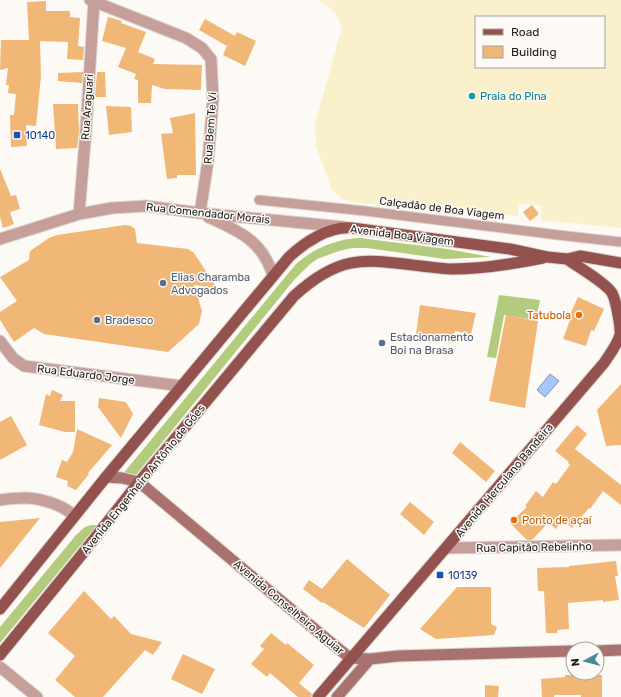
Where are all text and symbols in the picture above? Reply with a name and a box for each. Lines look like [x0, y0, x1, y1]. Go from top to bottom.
legend [475, 16, 605, 68]
text: Road [511, 25, 539, 39]
text: Building [511, 45, 557, 59]
street label: Rua Araguari [79, 74, 96, 140]
place label: Praia do Pina [480, 90, 547, 103]
marker: Praia do Pina [467, 91, 477, 101]
street label: Rua Bem Te Vi [202, 92, 219, 164]
place label: 10140 [25, 129, 55, 142]
marker: 10140 [12, 130, 22, 140]
street label: Calçadão de Boa Viagem [379, 194, 505, 223]
street label: Rua Comendador Morais [145, 201, 271, 227]
street label: Avenida Boa Viagem [349, 223, 455, 248]
place label: Elias Charamba Advogados [171, 271, 250, 297]
marker: Elias Charamba Advogados [158, 278, 168, 288]
place label: Tatubola [527, 309, 571, 322]
marker: Tatubola [574, 310, 584, 320]
place label: Bradesco [105, 314, 153, 327]
marker: Bradesco [92, 315, 102, 325]
place label: Estacionamento Boi na Brasa [390, 331, 474, 357]
marker: Estacionamento Boi na Brasa [377, 338, 387, 348]
street label: Rua Eduardo Jorge [36, 362, 135, 387]
street label: Avenida Engenheiro Antônio de Góes [79, 402, 208, 557]
street label: Avenida Herculano Bandeira [453, 421, 556, 540]
place label: Ponto de açaí [522, 514, 593, 527]
marker: Ponto de açaí [509, 515, 519, 525]
street label: Rua Capitão Rebelinho [476, 540, 592, 555]
street label: Avenida Conselheiro Aguiar [231, 557, 347, 658]
place label: 10139 [448, 569, 478, 582]
marker: 10139 [435, 570, 445, 580]
north arrow [565, 641, 605, 681]
text: N [569, 657, 583, 667]

